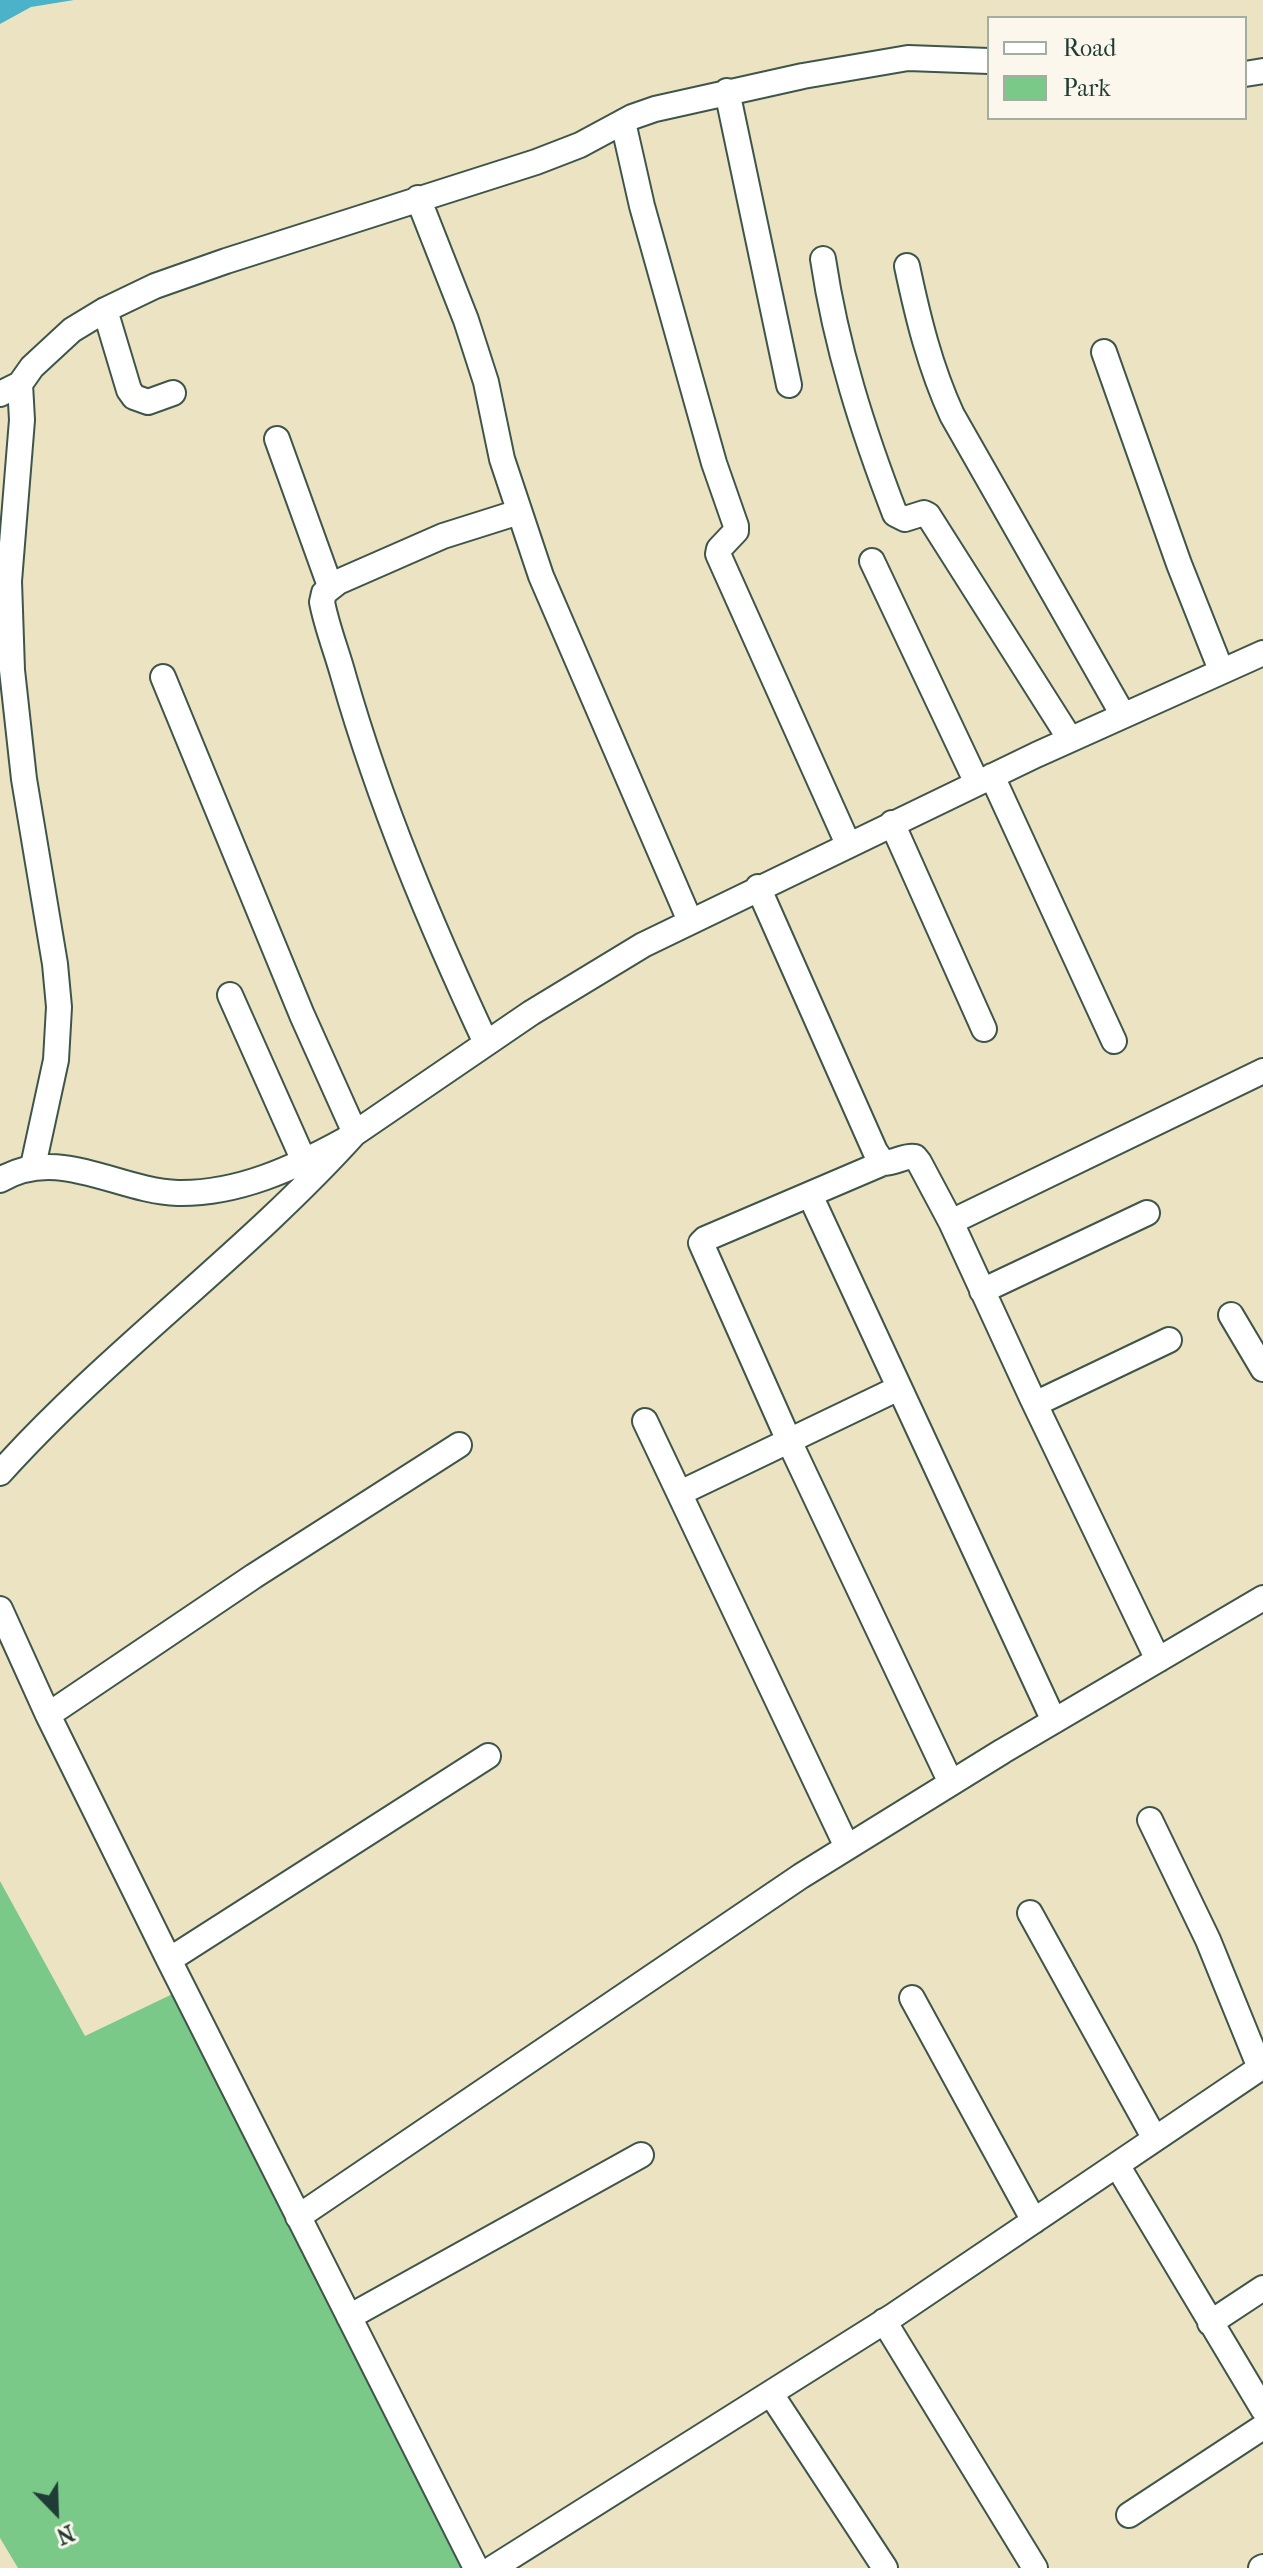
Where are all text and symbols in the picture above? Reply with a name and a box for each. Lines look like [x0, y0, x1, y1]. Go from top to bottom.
legend [987, 16, 1247, 120]
text: Road [1063, 34, 1116, 62]
text: Park [1063, 74, 1111, 102]
north arrow [16, 2472, 96, 2552]
text: N [53, 2519, 78, 2549]

